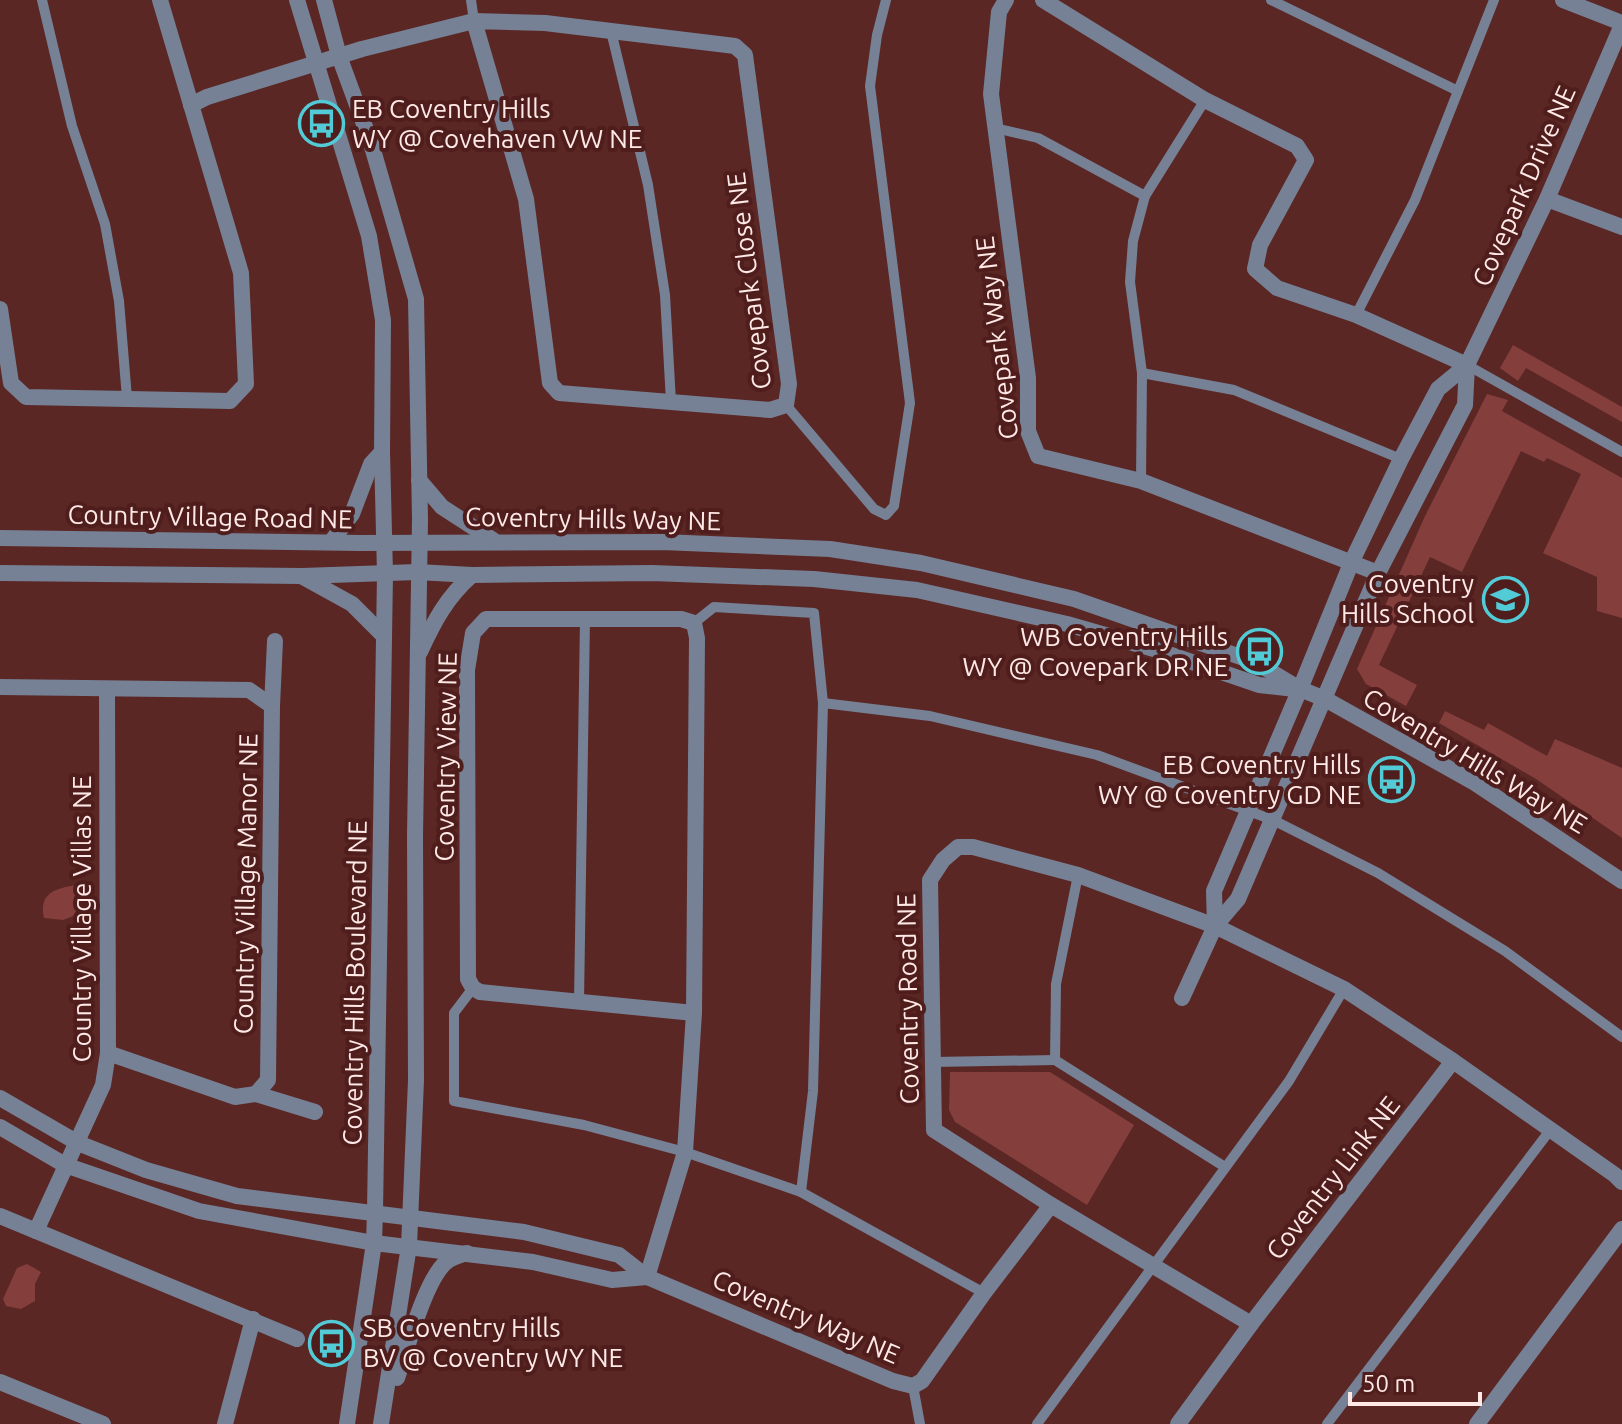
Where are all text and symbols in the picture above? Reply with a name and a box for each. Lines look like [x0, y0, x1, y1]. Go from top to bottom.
street label: Covepark Drive NE [1466, 81, 1581, 290]
place label: EB Coventry Hills WY @ Covehaven VW NE [352, 94, 642, 153]
bus stop icon: EB Coventry Hills WY @ Covehaven VW NE [297, 100, 345, 148]
street label: Covepark Close NE [721, 171, 776, 391]
street label: Covepark Way NE [970, 235, 1023, 441]
street label: Country Village Road NE [67, 500, 353, 533]
street label: Coventry Hills Way NE [465, 502, 721, 535]
place label: Coventry Hills School [1341, 569, 1474, 628]
school or university icon: Coventry Hills School [1481, 575, 1529, 623]
place label: WB Coventry Hills WY @ Covepark DR NE [963, 622, 1228, 681]
bus stop icon: WB Coventry Hills WY @ Covepark DR NE [1235, 628, 1283, 676]
street label: Coventry View NE [429, 652, 462, 862]
street label: Coventry Hills Way NE [1358, 682, 1592, 839]
street label: Country Village Manor NE [228, 733, 263, 1035]
place label: EB Coventry Hills WY @ Coventry GD NE [1098, 750, 1361, 809]
bus stop icon: EB Coventry Hills WY @ Coventry GD NE [1368, 756, 1416, 804]
street label: Country Village Villas NE [67, 776, 96, 1063]
street label: Coventry Hills Boulevard NE [337, 820, 372, 1146]
street label: Coventry Road NE [891, 893, 924, 1105]
street label: Coventry Link NE [1260, 1090, 1405, 1265]
street label: Coventry Way NE [708, 1264, 904, 1369]
place label: SB Coventry Hills BV @ Coventry WY NE [363, 1313, 623, 1372]
bus stop icon: SB Coventry Hills BV @ Coventry WY NE [308, 1319, 356, 1367]
scale bar [1350, 1356, 1480, 1406]
text: 50 m [1362, 1370, 1415, 1397]

